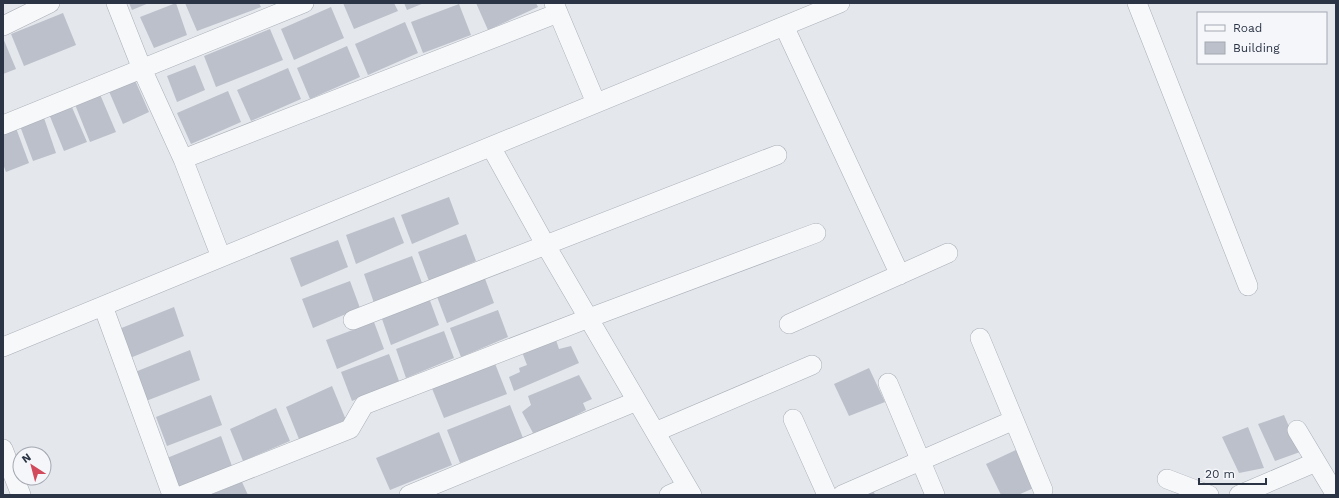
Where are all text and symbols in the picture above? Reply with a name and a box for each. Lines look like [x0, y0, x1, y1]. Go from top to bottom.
legend [1197, 12, 1327, 64]
text: Road [1233, 21, 1262, 35]
text: Building [1233, 41, 1280, 55]
north arrow [12, 446, 52, 486]
text: N [19, 451, 34, 466]
scale bar [1199, 460, 1266, 486]
text: 20 m [1205, 467, 1235, 481]

